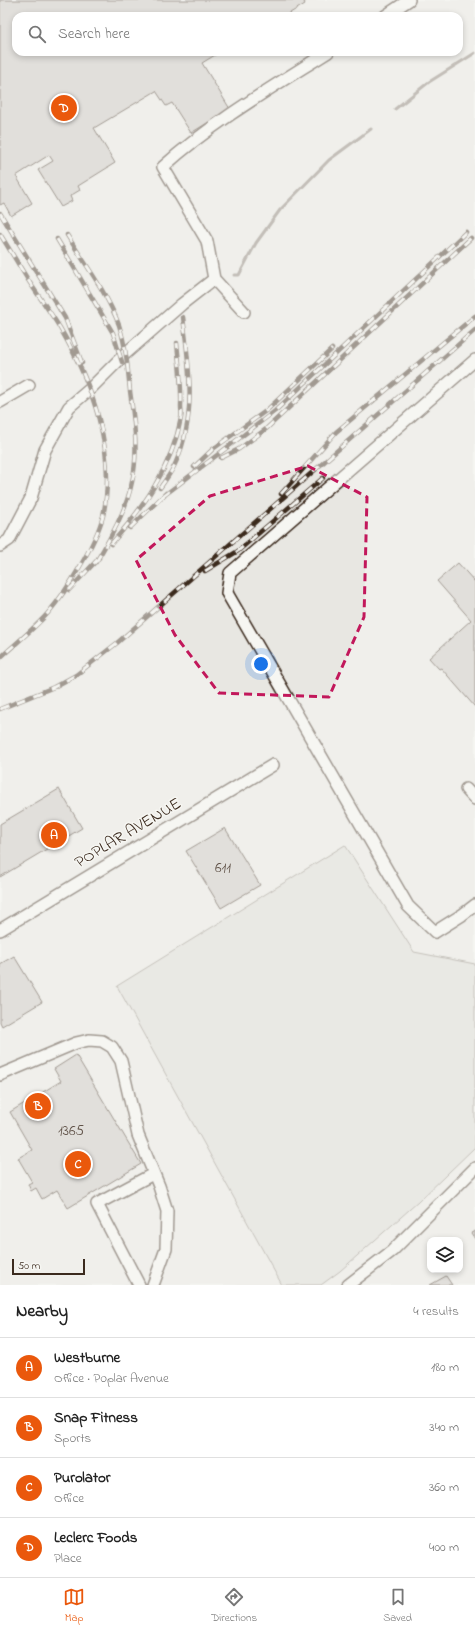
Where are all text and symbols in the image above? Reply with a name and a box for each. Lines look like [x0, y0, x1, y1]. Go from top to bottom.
search box [12, 12, 463, 56]
icon: search [26, 23, 48, 45]
text: Search here [58, 23, 130, 45]
pin: D [51, 93, 77, 123]
your location [251, 654, 271, 674]
street label: POPLAR AVENUE [70, 791, 186, 875]
pin: A [41, 820, 67, 850]
house number: 611 [215, 857, 231, 879]
pin: B [25, 1091, 51, 1121]
house number: 1365 [58, 1120, 84, 1142]
pin: C [65, 1149, 91, 1179]
map controls [427, 1237, 463, 1273]
button: layers [427, 1237, 463, 1273]
scale bar [12, 1257, 85, 1276]
text: 50 m [18, 1258, 40, 1274]
text: Nearby [16, 1299, 68, 1324]
text: 4 results [413, 1302, 459, 1321]
text: Westburne [54, 1347, 120, 1369]
text: A [25, 1358, 33, 1377]
text: 180 m [431, 1358, 459, 1377]
text: Office · Poplar Avenue [54, 1369, 169, 1388]
text: Snap Fitness [54, 1407, 138, 1429]
text: B [25, 1418, 33, 1437]
text: 340 m [429, 1418, 459, 1437]
text: Sports [54, 1429, 91, 1448]
text: Purolator [54, 1467, 110, 1489]
text: C [25, 1478, 33, 1497]
text: 360 m [429, 1478, 459, 1497]
text: Office [54, 1489, 84, 1508]
text: Leclerc Foods [54, 1527, 137, 1549]
text: D [24, 1538, 34, 1557]
text: 400 m [429, 1538, 459, 1557]
text: Place [54, 1549, 82, 1568]
tab: Map [63, 1586, 85, 1626]
tab: Directions [211, 1586, 257, 1626]
tab: Saved [383, 1586, 412, 1626]

